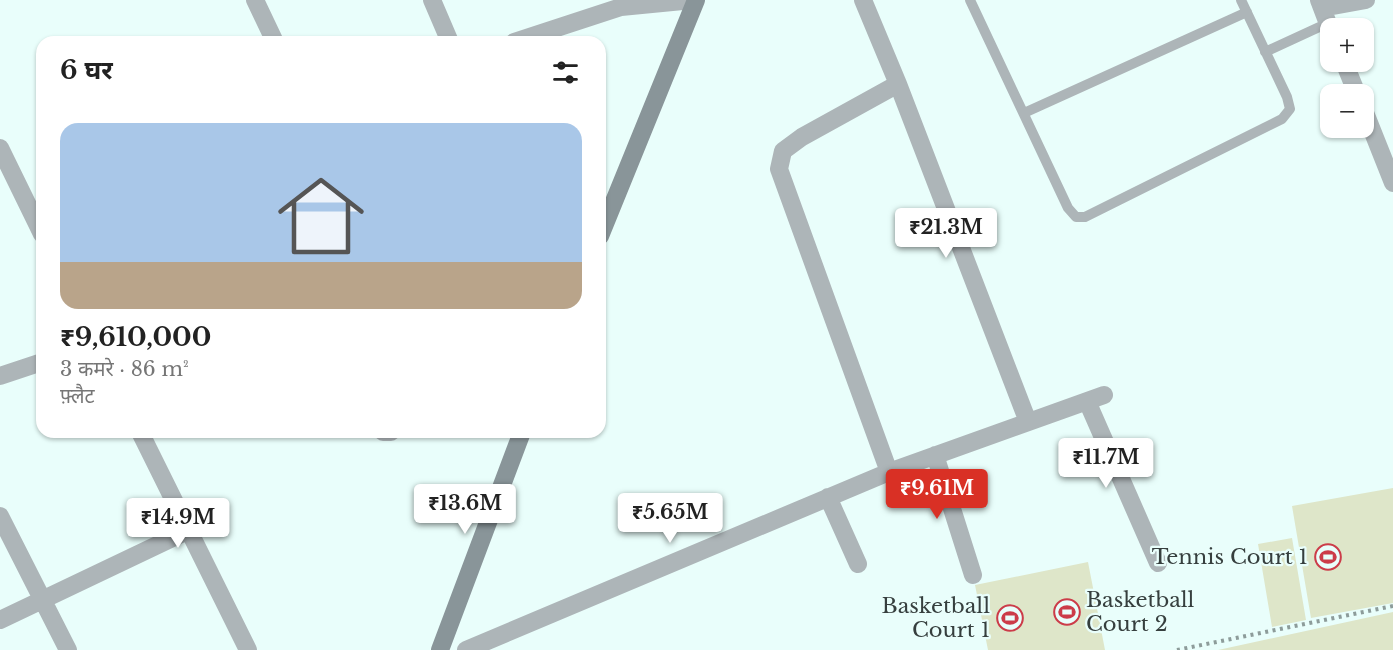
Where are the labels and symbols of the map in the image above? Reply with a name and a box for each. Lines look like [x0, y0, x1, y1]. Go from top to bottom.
pin: ₹21.3M [897, 208, 995, 259]
pin: ₹11.7M [1057, 438, 1155, 489]
pin: ₹9.61M [888, 469, 986, 520]
pin: ₹13.6M [416, 484, 514, 535]
pin: ₹5.65M [621, 493, 719, 544]
pin: ₹14.9M [129, 498, 227, 549]
sports icon: Tennis Court 1 [1313, 542, 1343, 572]
place label: Tennis Court 1 [1152, 544, 1308, 570]
place label: Basketball Court 2 [1086, 587, 1195, 637]
place label: Basketball Court 1 [882, 593, 990, 643]
sports icon: Basketball Court 2 [1052, 597, 1082, 627]
sports icon: Basketball Court 1 [995, 603, 1025, 633]

